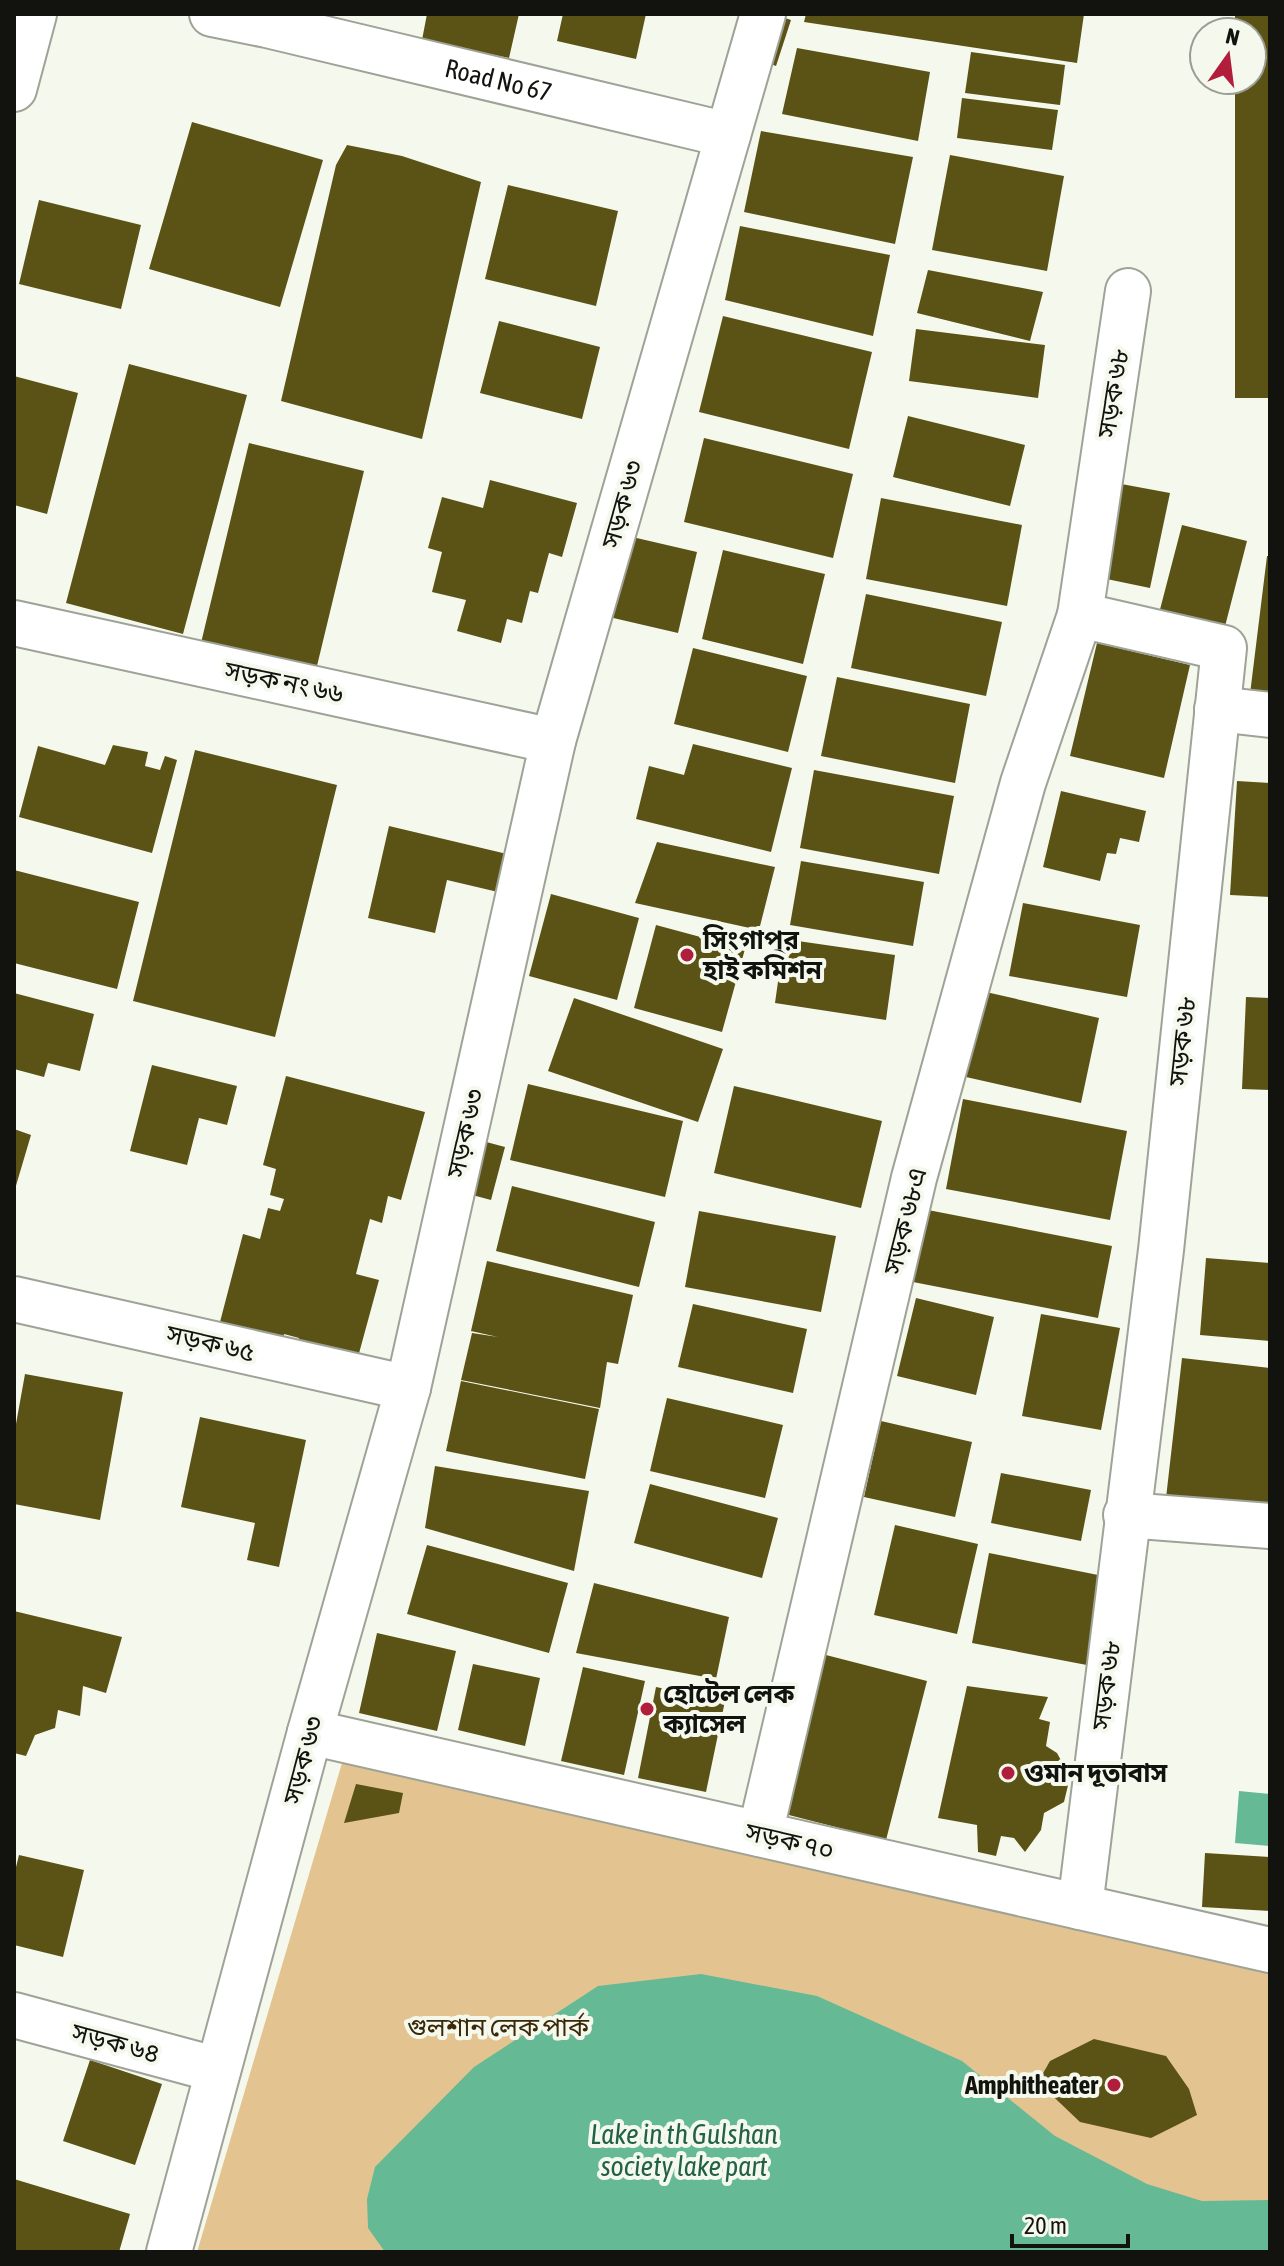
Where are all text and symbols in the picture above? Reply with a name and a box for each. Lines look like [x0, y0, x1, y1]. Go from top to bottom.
north arrow [1188, 16, 1268, 96]
text: N [1223, 22, 1242, 51]
street label: Road No 67 [442, 53, 555, 107]
street label: সড়ক ৬৮ [1091, 346, 1135, 441]
street label: সড়ক ৬৩ [595, 457, 649, 552]
street label: সড়ক নং ৬৬ [221, 655, 346, 709]
place label: সিংগাপুর হাই কমিশন [702, 924, 823, 985]
marker: সিংগাপুর হাই কমিশন [678, 946, 696, 964]
street label: সড়ক ৬৮ [1162, 995, 1202, 1088]
street label: সড়ক ৬৩ [440, 1086, 490, 1181]
street label: সড়ক ৬৮এ [877, 1164, 933, 1279]
street label: সড়ক ৬৫ [163, 1318, 258, 1368]
street label: সড়ক ৬৮ [1086, 1638, 1126, 1733]
place label: হোটেল লেক ক্যাসেল [662, 1678, 795, 1739]
marker: হোটেল লেক ক্যাসেল [638, 1700, 656, 1718]
street label: সড়ক ৬৩ [277, 1713, 329, 1808]
place label: ওমান দূতাবাস [1024, 1758, 1168, 1788]
marker: ওমান দূতাবাস [999, 1764, 1017, 1782]
street label: সড়ক ৭০ [742, 1816, 837, 1866]
park label: গুলশান লেক পার্ক [407, 2012, 590, 2042]
street label: সড়ক ৬৪ [68, 2017, 163, 2069]
place label: Amphitheater [964, 2070, 1099, 2100]
marker: Amphitheater [1105, 2076, 1123, 2094]
water label: Lake in th Gulshan society lake part [590, 2118, 778, 2182]
scale bar [1012, 2198, 1128, 2248]
text: 20 m [1024, 2212, 1067, 2239]

